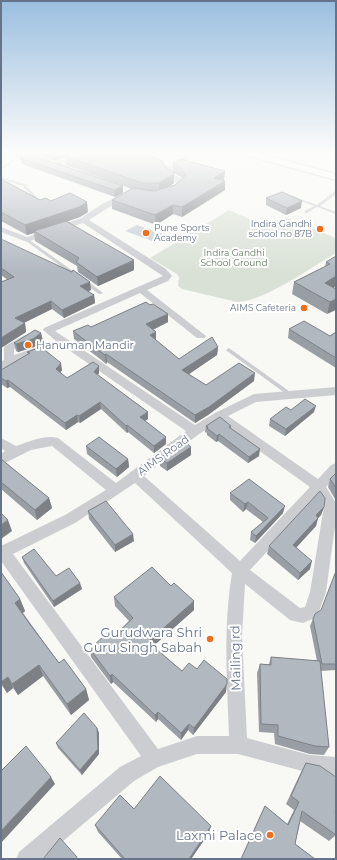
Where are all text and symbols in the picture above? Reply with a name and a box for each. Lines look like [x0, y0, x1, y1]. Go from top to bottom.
place label: Indira Gandhi school no 87B [249, 218, 312, 239]
place label: Pune Sports Academy [154, 222, 210, 243]
marker: Indira Gandhi school no 87B [315, 224, 325, 234]
marker: Pune Sports Academy [141, 228, 151, 238]
park label: Indira Gandhi School Ground [200, 247, 268, 268]
place label: AIMS Cafeteria [230, 302, 296, 313]
marker: AIMS Cafeteria [299, 303, 309, 313]
place label: Hanuman Mandir [36, 338, 134, 352]
marker: Hanuman Mandir [23, 340, 33, 350]
street label: AIMS Road [135, 432, 191, 478]
place label: Gurudwara Shri Guru Singh Sabah [84, 624, 202, 655]
street label: Mailing rd [226, 625, 244, 691]
marker: Gurudwara Shri Guru Singh Sabah [205, 634, 215, 644]
place label: Laxmi Palace [176, 827, 262, 843]
marker: Laxmi Palace [265, 830, 275, 840]

